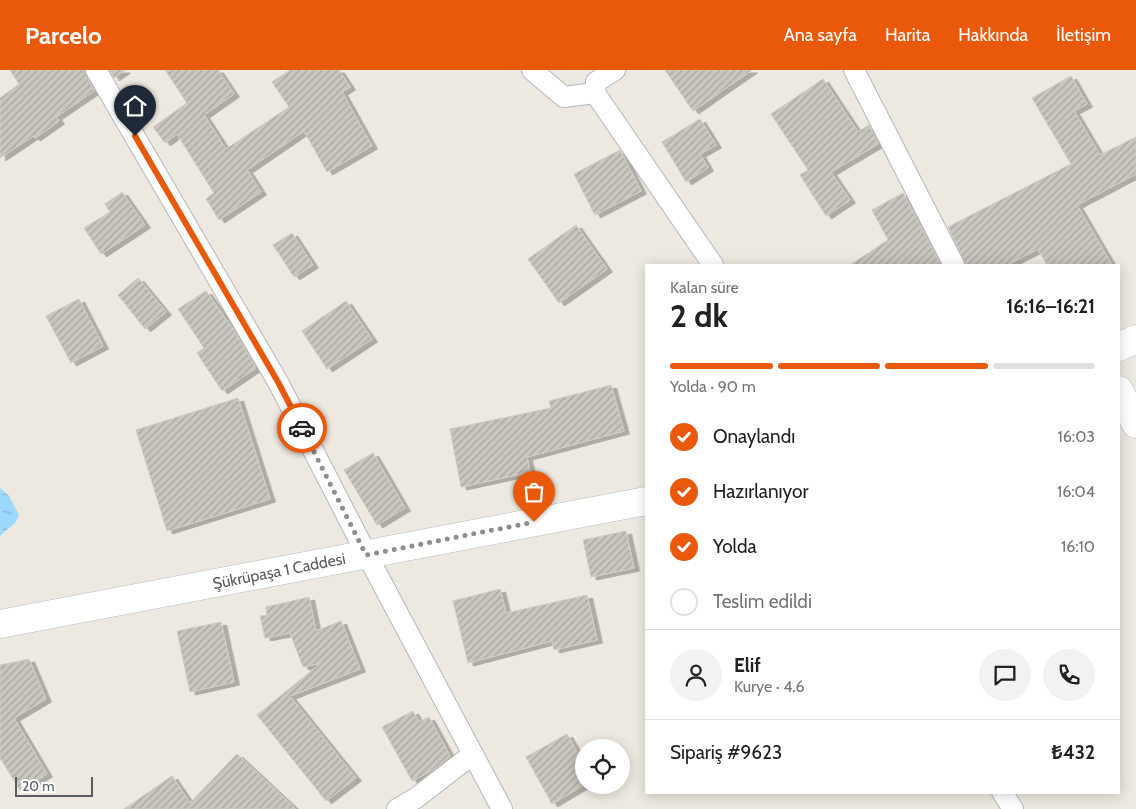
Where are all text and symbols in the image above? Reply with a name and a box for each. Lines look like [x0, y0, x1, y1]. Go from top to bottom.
text: Parcelo [25, 21, 102, 50]
text: Ana sayfa [784, 24, 857, 46]
text: Harita [885, 24, 930, 46]
text: Hakkında [958, 24, 1028, 46]
text: İletişim [1056, 24, 1111, 46]
pin [114, 85, 156, 136]
icon: home [121, 92, 149, 120]
text: Kalan süre [670, 278, 739, 297]
text: 16:16–16:21 [1006, 295, 1095, 318]
text: 2 dk [670, 296, 728, 335]
text: Yolda · 90 m [670, 377, 756, 396]
courier [277, 403, 327, 453]
icon: car [288, 414, 316, 442]
icon: check [670, 423, 698, 451]
text: Onaylandı [713, 425, 795, 448]
text: 16:03 [1058, 427, 1095, 446]
pin [513, 471, 555, 522]
icon: bag [520, 478, 548, 506]
icon: check [670, 478, 698, 506]
text: Hazırlanıyor [713, 480, 808, 503]
text: 16:04 [1057, 482, 1095, 501]
icon: check [670, 533, 698, 561]
text: Yolda [713, 535, 757, 558]
text: 16:10 [1061, 537, 1095, 556]
street label: Şükrüpaşa 1 Caddesi [211, 549, 347, 593]
text: Teslim edildi [713, 590, 812, 613]
button: person [670, 649, 722, 701]
button: chat [979, 649, 1031, 701]
button: phone [1043, 649, 1095, 701]
text: Elif [734, 654, 761, 677]
text: Kurye · 4.6 [734, 677, 805, 696]
map controls [575, 739, 630, 794]
button: locate [575, 739, 630, 794]
text: Sipariş #9623 [670, 741, 782, 764]
text: ₺432 [1052, 741, 1095, 764]
scale bar [15, 774, 92, 797]
text: 20 m [22, 777, 55, 795]

